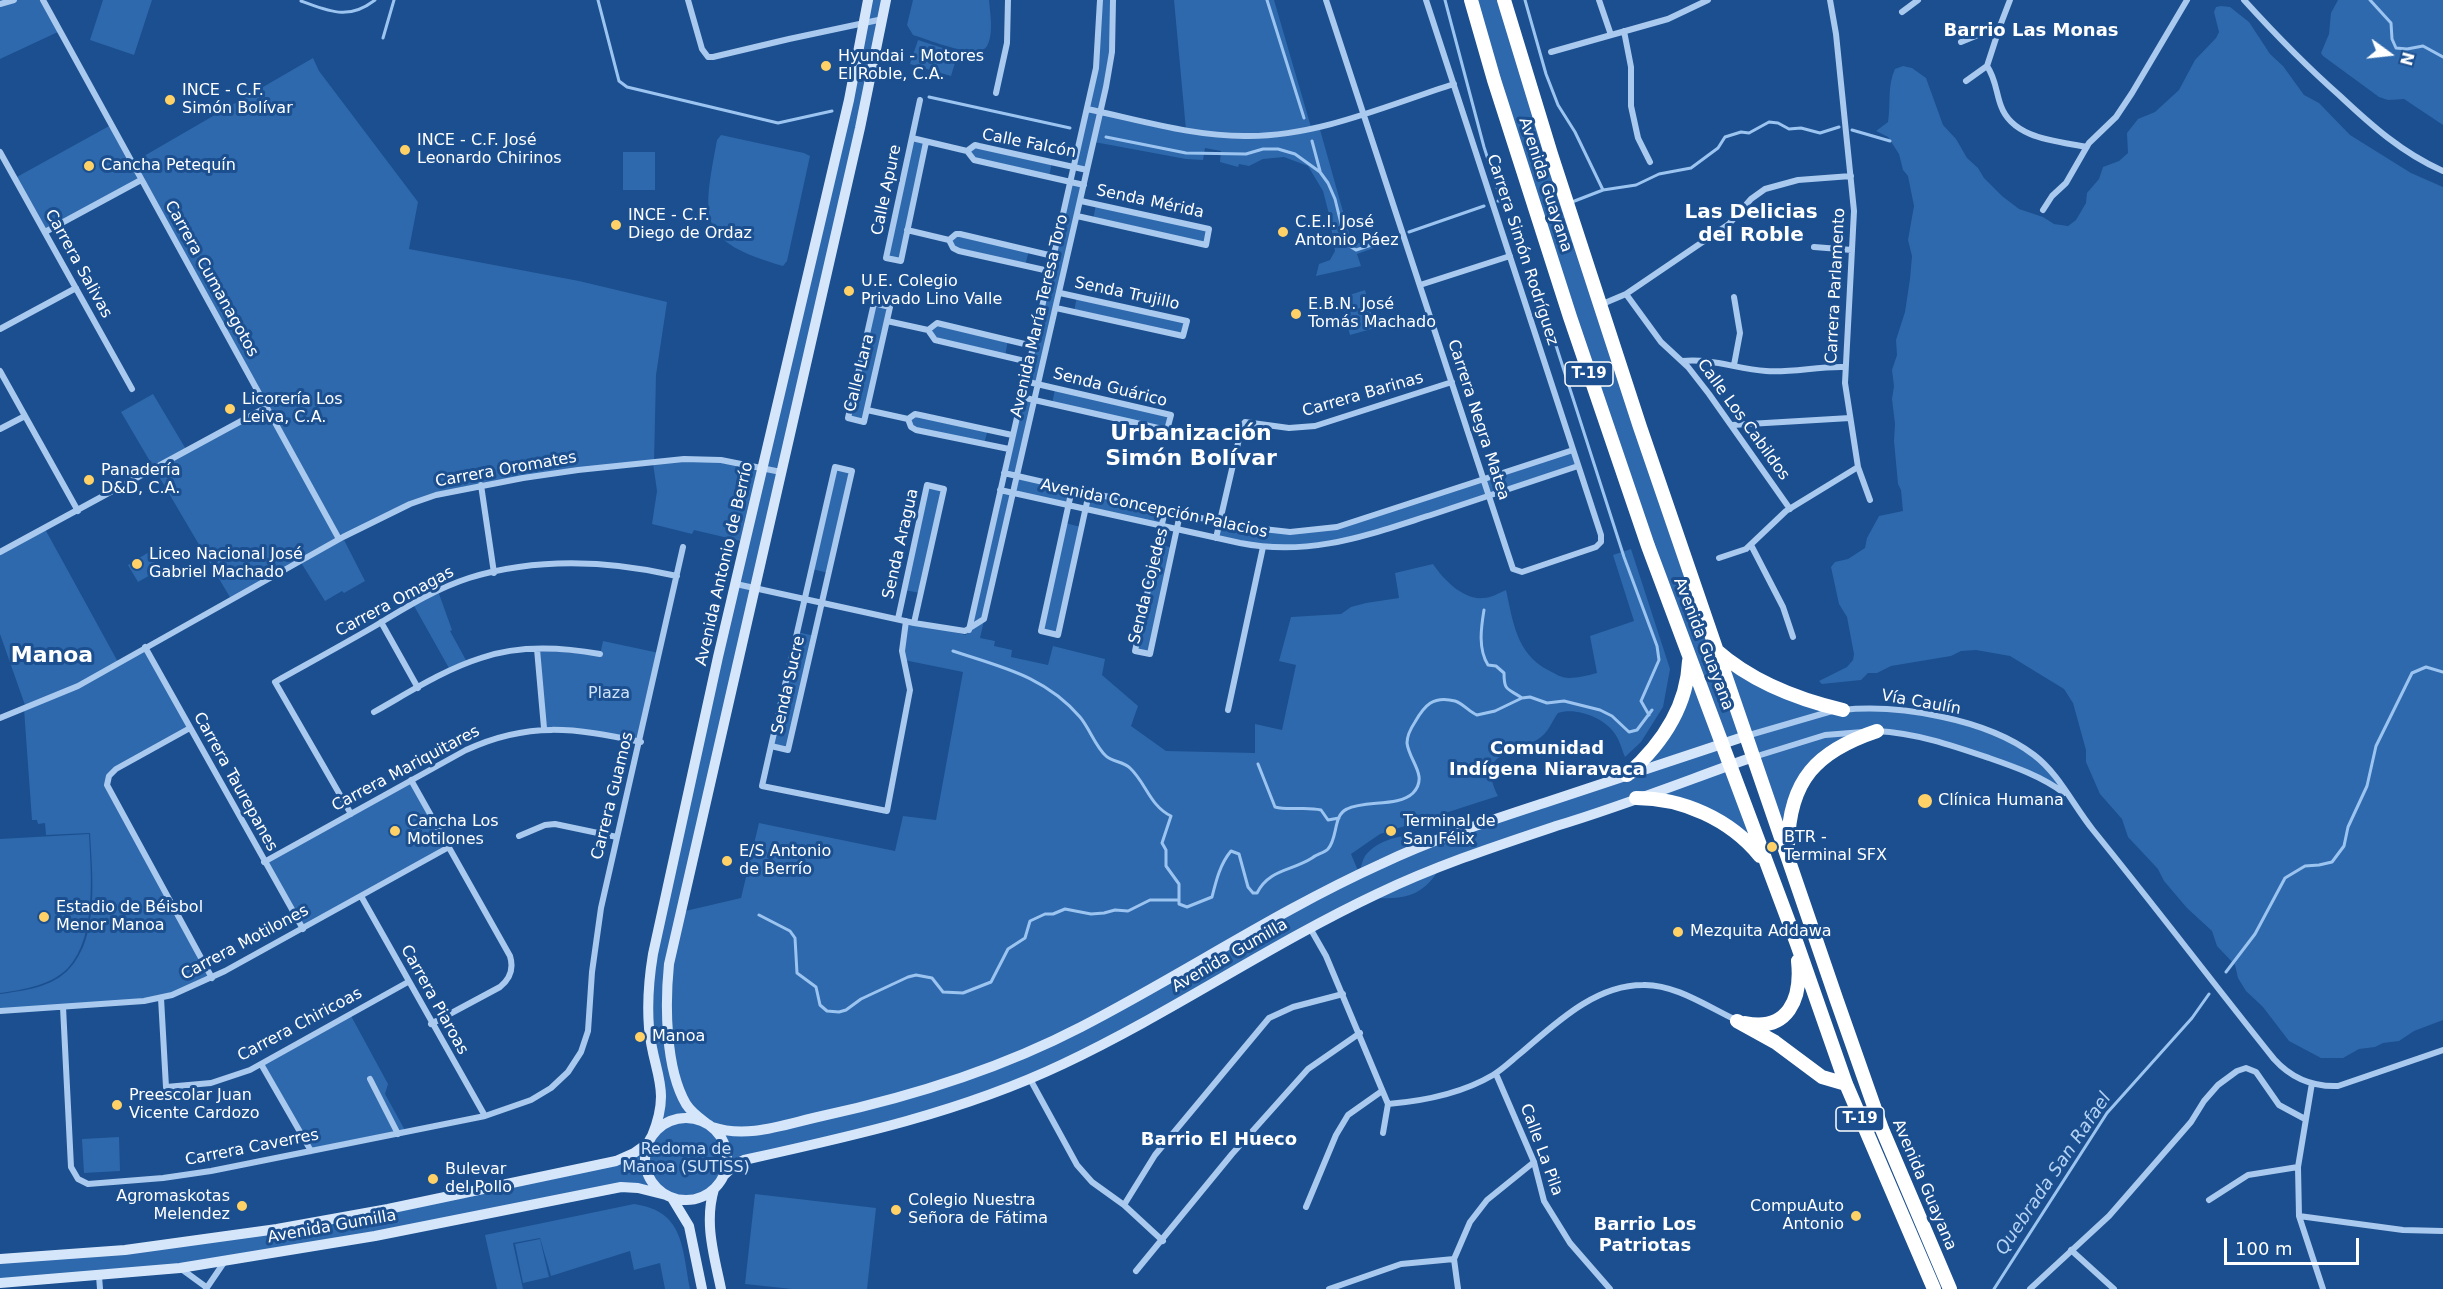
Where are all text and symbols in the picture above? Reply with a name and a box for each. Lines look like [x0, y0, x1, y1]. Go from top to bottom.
district label: Barrio Las Monas [1944, 20, 2118, 42]
north arrow [2359, 24, 2419, 84]
place label: Hyundai - Motores El Roble, C.A. [838, 47, 984, 85]
text: N [2396, 50, 2418, 68]
marker: Hyundai - Motores El Roble, C.A. [819, 59, 833, 73]
place label: INCE - C.F. Simón Bolívar [182, 81, 293, 119]
marker: INCE - C.F. Simón Bolívar [163, 93, 177, 107]
street label: Avenida Guayana [1514, 115, 1576, 255]
street label: Calle Falcón [980, 125, 1078, 163]
place label: INCE - C.F. José Leonardo Chirinos [417, 131, 562, 169]
marker: INCE - C.F. José Leonardo Chirinos [398, 143, 412, 157]
street label: Calle Apure [868, 143, 906, 237]
street label: Carrera Simón Rodríguez [1482, 152, 1562, 348]
place label: Cancha Petequín [101, 156, 236, 176]
marker: Cancha Petequín [82, 159, 96, 173]
street label: Senda Mérida [1094, 181, 1206, 223]
street label: Carrera Cumanagotos [160, 197, 262, 361]
district label: Las Delicias del Roble [1684, 201, 1818, 248]
street label: Carrera Salivas [40, 206, 116, 322]
place label: INCE - C.F. Diego de Ordaz [628, 206, 752, 244]
street label: Carrera Parlamento [1822, 208, 1850, 364]
street label: Avenida María Teresa Toro [1007, 213, 1073, 419]
place label: C.E.I. José Antonio Páez [1295, 213, 1399, 251]
marker: INCE - C.F. Diego de Ordaz [609, 218, 623, 232]
marker: C.E.I. José Antonio Páez [1276, 225, 1290, 239]
place label: U.E. Colegio Privado Lino Valle [861, 272, 1002, 310]
street label: Senda Trujillo [1073, 273, 1181, 315]
marker: U.E. Colegio Privado Lino Valle [842, 284, 856, 298]
place label: E.B.N. José Tomás Machado [1308, 295, 1436, 333]
marker: E.B.N. José Tomás Machado [1289, 307, 1303, 321]
street label: Calle Lara [841, 332, 879, 414]
street label: Carrera Negra Matea [1443, 337, 1513, 503]
street label: Calle Los Cabildos [1693, 356, 1793, 484]
road number: T-19 [1565, 362, 1613, 386]
street label: Senda Guárico [1051, 365, 1169, 411]
street label: Carrera Barinas [1300, 369, 1426, 421]
place label: Licorería Los Leiva, C.A. [242, 390, 343, 428]
marker: Licorería Los Leiva, C.A. [223, 402, 237, 416]
district label: Urbanización Simón Bolívar [1105, 421, 1277, 472]
street label: Carrera Oromates [434, 448, 578, 492]
street label: Avenida Antonio de Berrío [692, 460, 758, 668]
place label: Panadería D&D, C.A. [101, 461, 181, 499]
marker: Panadería D&D, C.A. [82, 473, 96, 487]
street label: Avenida Concepción Palacios [1039, 476, 1269, 542]
street label: Senda Aragua [879, 487, 923, 601]
street label: Senda Cojedes [1125, 526, 1173, 646]
place label: Liceo Nacional José Gabriel Machado [149, 545, 303, 583]
marker: Liceo Nacional José Gabriel Machado [130, 557, 144, 571]
street label: Carrera Omagas [333, 563, 457, 641]
street label: Avenida Guayana [1669, 575, 1737, 713]
street label: Senda Sucre [768, 634, 810, 736]
district label: Manoa [11, 643, 93, 669]
park label: Plaza [588, 684, 630, 704]
street label: Vía Caulín [1880, 687, 1962, 719]
street label: Carrera Taurepanes [189, 709, 281, 855]
street label: Carrera Mariquitares [329, 722, 483, 816]
street label: Carrera Guamos [588, 730, 638, 862]
district label: Comunidad Indígena Niaravaca [1449, 738, 1645, 780]
place label: Clínica Humana [1938, 791, 2064, 811]
marker: Clínica Humana [1916, 792, 1934, 810]
place label: Cancha Los Motilones [407, 812, 499, 850]
place label: Terminal de San Félix [1403, 812, 1496, 850]
marker: Cancha Los Motilones [388, 824, 402, 838]
marker: Terminal de San Félix [1384, 824, 1398, 838]
place label: BTR - Terminal SFX [1784, 828, 1887, 866]
marker: BTR - Terminal SFX [1765, 840, 1779, 854]
place label: E/S Antonio de Berrío [739, 842, 831, 880]
marker: E/S Antonio de Berrío [720, 854, 734, 868]
place label: Estadio de Béisbol Menor Manoa [56, 898, 203, 936]
street label: Carrera Motilones [178, 901, 312, 985]
marker: Estadio de Béisbol Menor Manoa [37, 910, 51, 924]
street label: Avenida Gumilla [1169, 915, 1291, 997]
place label: Mezquita Addawa [1690, 922, 1832, 942]
marker: Mezquita Addawa [1671, 925, 1685, 939]
street label: Carrera Piaroas [396, 942, 472, 1058]
street label: Carrera Chiricoas [234, 984, 366, 1066]
place label: Manoa [652, 1027, 705, 1047]
marker: Manoa [633, 1030, 647, 1044]
place label: Preescolar Juan Vicente Cardozo [129, 1086, 259, 1124]
water label: Quebrada San Rafael [1992, 1089, 2116, 1259]
marker: Preescolar Juan Vicente Cardozo [110, 1098, 124, 1112]
street label: Calle La Pila [1515, 1101, 1567, 1199]
road number: T-19 [1836, 1107, 1884, 1131]
street label: Avenida Guayana [1888, 1117, 1960, 1253]
street label: Carrera Caverres [184, 1126, 320, 1170]
district label: Barrio El Hueco [1141, 1129, 1297, 1151]
park label: Redoma de Manoa (SUTISS) [622, 1140, 750, 1178]
place label: Bulevar del Pollo [445, 1160, 512, 1198]
marker: Bulevar del Pollo [426, 1172, 440, 1186]
place label: Agromaskotas Melendez [116, 1187, 230, 1225]
place label: Colegio Nuestra Señora de Fátima [908, 1191, 1048, 1229]
place label: CompuAuto Antonio [1750, 1197, 1844, 1235]
marker: Agromaskotas Melendez [235, 1199, 249, 1213]
marker: Colegio Nuestra Señora de Fátima [889, 1203, 903, 1217]
street label: Avenida Gumilla [266, 1206, 398, 1248]
marker: CompuAuto Antonio [1849, 1209, 1863, 1223]
district label: Barrio Los Patriotas [1594, 1214, 1696, 1256]
scale bar [2227, 1226, 2362, 1264]
text: 100 m [2235, 1238, 2293, 1259]

